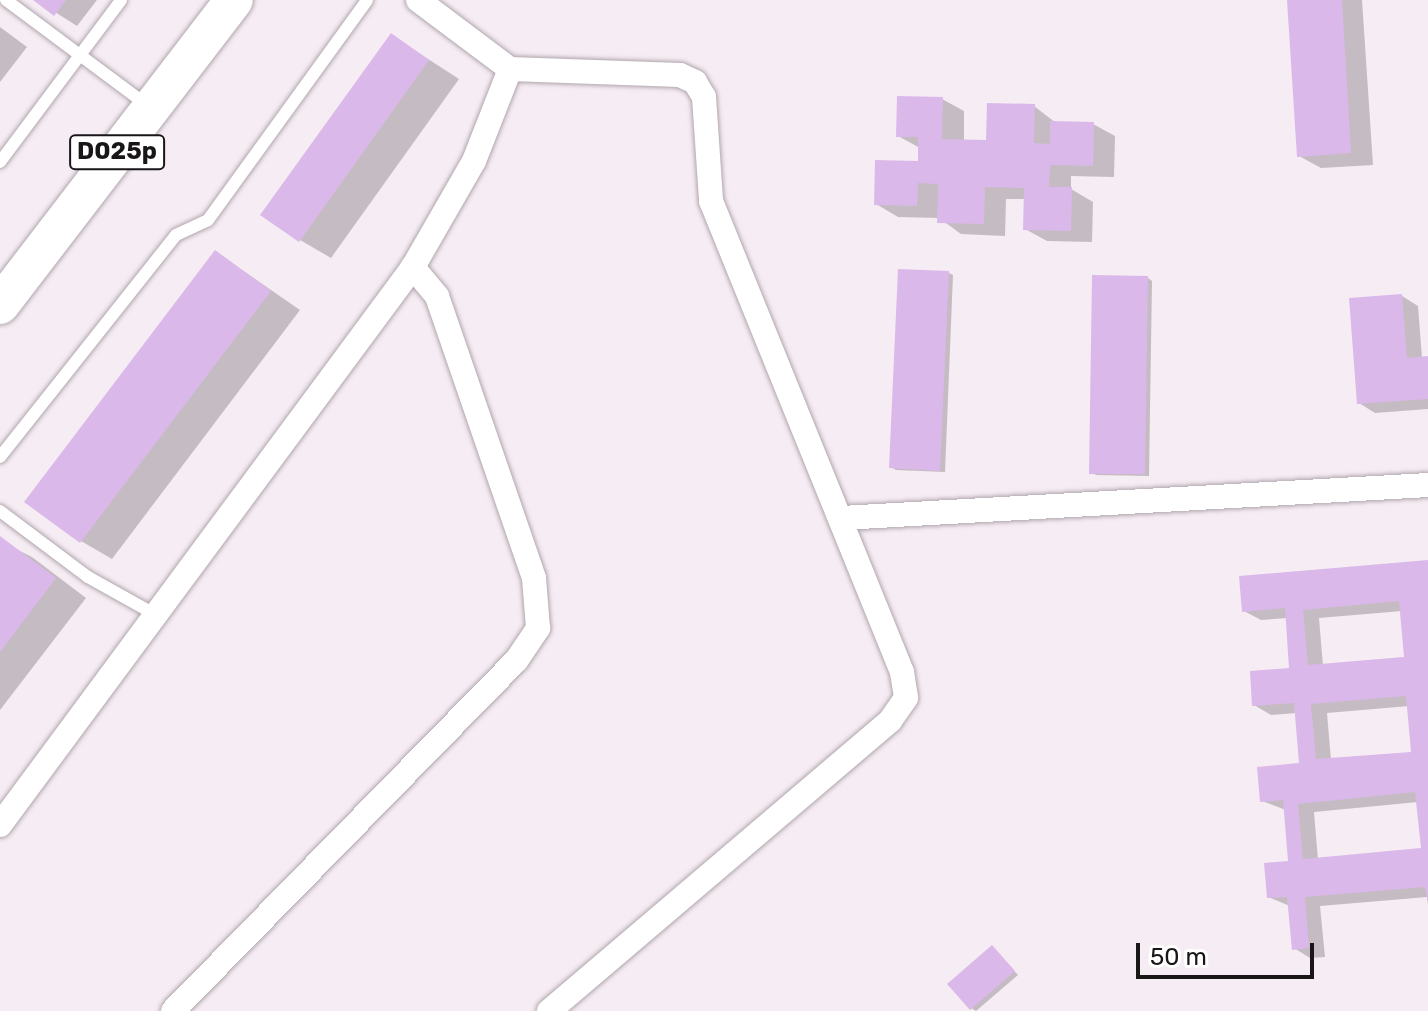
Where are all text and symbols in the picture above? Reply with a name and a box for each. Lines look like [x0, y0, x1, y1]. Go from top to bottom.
road number: D025p [69, 132, 165, 172]
scale bar [1140, 927, 1318, 977]
text: 50 m [1150, 943, 1207, 971]

